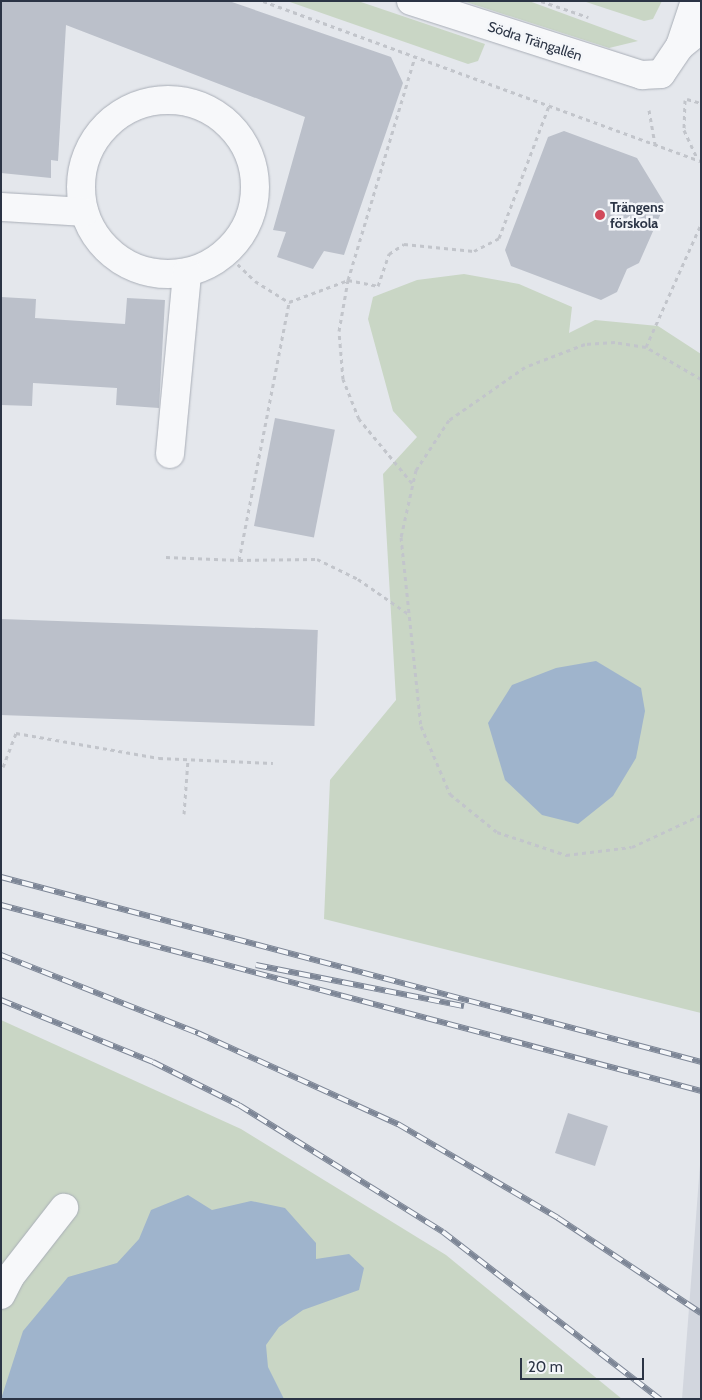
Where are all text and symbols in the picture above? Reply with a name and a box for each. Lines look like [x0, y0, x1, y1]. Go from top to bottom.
street label: Södra Trängallén [486, 18, 584, 64]
place label: Trängens förskola [610, 199, 664, 232]
marker: Trängens förskola [594, 209, 606, 221]
scale bar [522, 1348, 646, 1380]
text: 20 m [528, 1358, 563, 1376]

